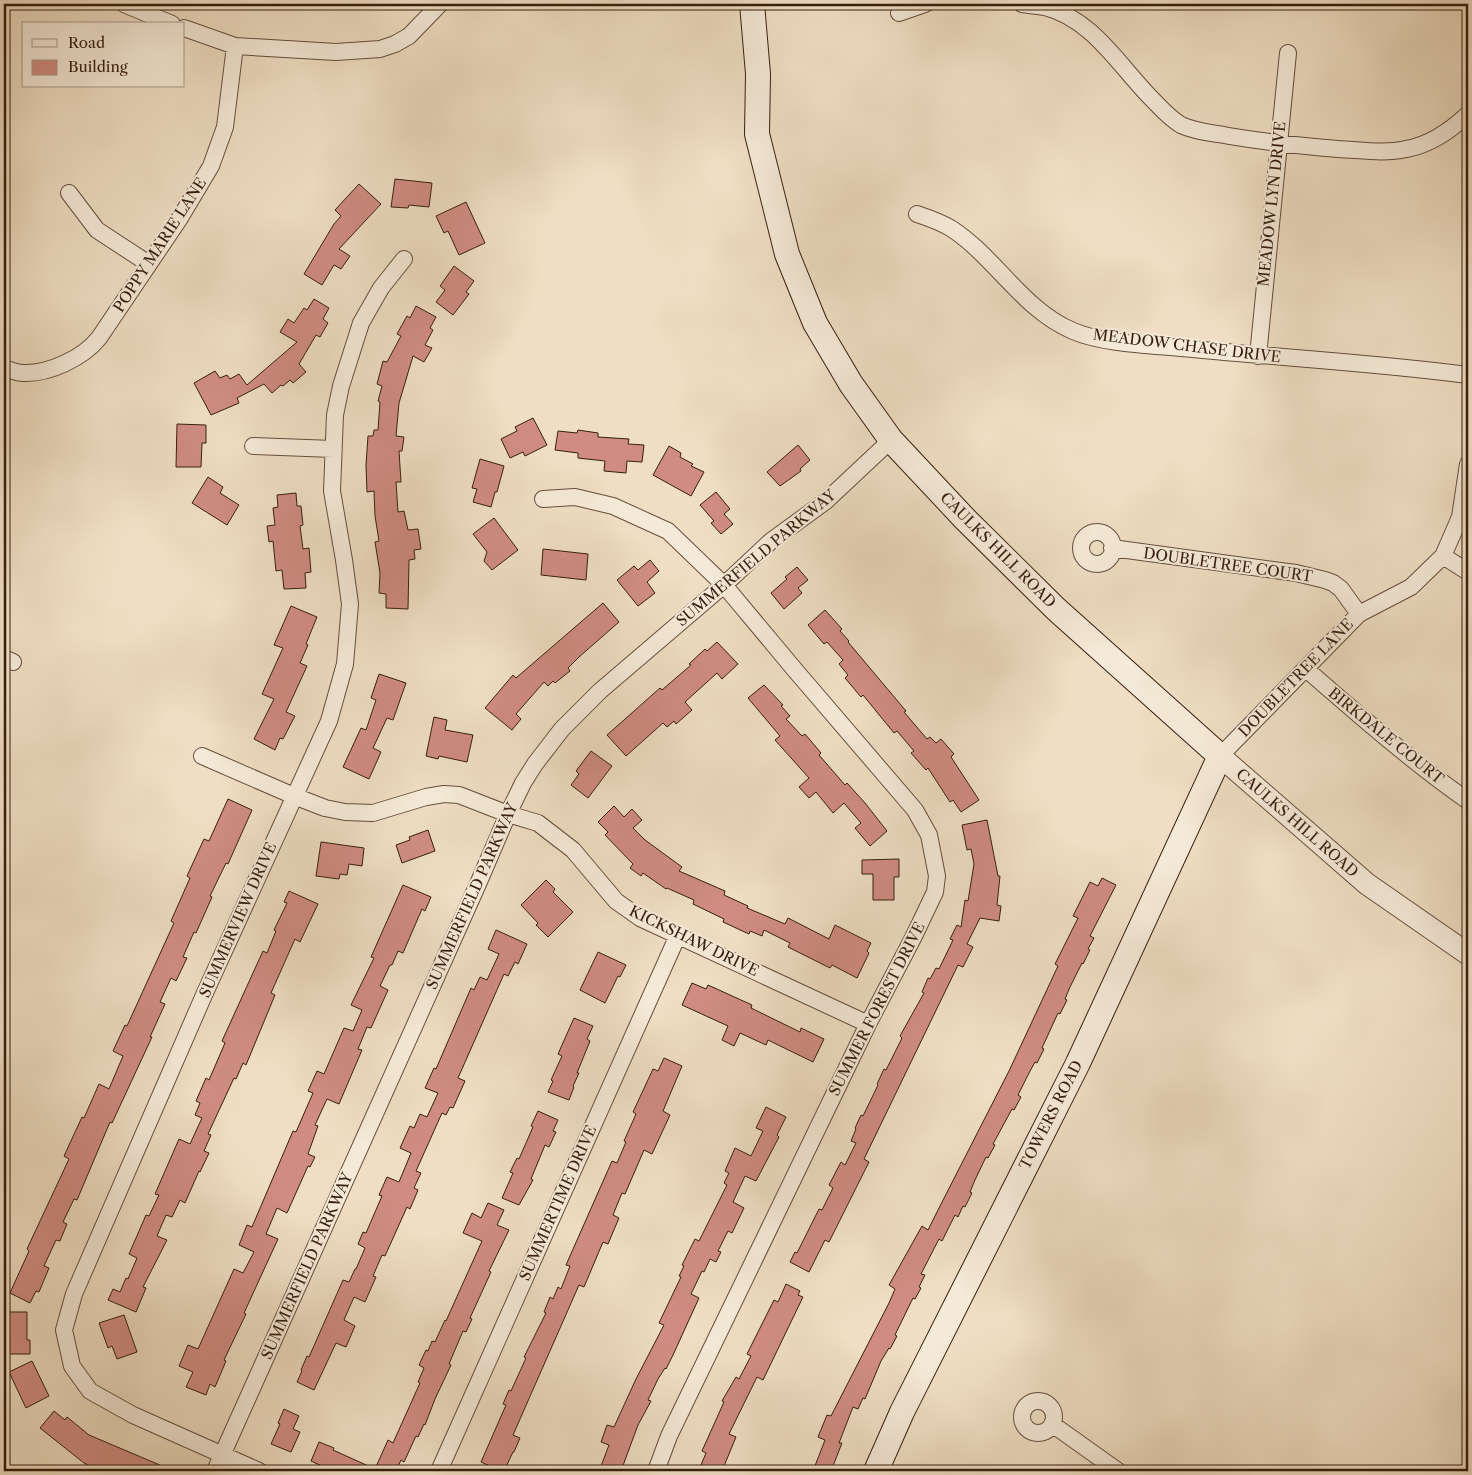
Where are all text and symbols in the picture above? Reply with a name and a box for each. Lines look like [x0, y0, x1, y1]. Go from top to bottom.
legend [22, 22, 185, 88]
text: Road [68, 33, 105, 52]
text: Building [68, 57, 128, 76]
street label: MEADOW LYN DRIVE [1253, 120, 1290, 287]
street label: POPPY MARIE LANE [109, 174, 210, 316]
street label: MEADOW CHASE DRIVE [1092, 325, 1282, 366]
street label: SUMMERFIELD PARKWAY [672, 485, 840, 630]
street label: CAULKS HILL ROAD [936, 488, 1060, 612]
street label: DOUBLETREE COURT [1142, 543, 1315, 586]
street label: DOUBLETREE LANE [1234, 615, 1357, 741]
street label: BIRKDALE COURT [1325, 683, 1448, 788]
street label: CAULKS HILL ROAD [1232, 764, 1362, 881]
street label: SUMMERFIELD PARKWAY [422, 799, 522, 992]
street label: SUMMERVIEW DRIVE [195, 839, 280, 1000]
street label: KICKSHAW DRIVE [626, 901, 762, 980]
street label: SUMMER FOREST DRIVE [824, 919, 929, 1099]
street label: TOWERS ROAD [1015, 1057, 1086, 1173]
street label: SUMMERTIME DRIVE [515, 1122, 600, 1283]
street label: SUMMERFIELD PARKWAY [257, 1169, 357, 1362]

